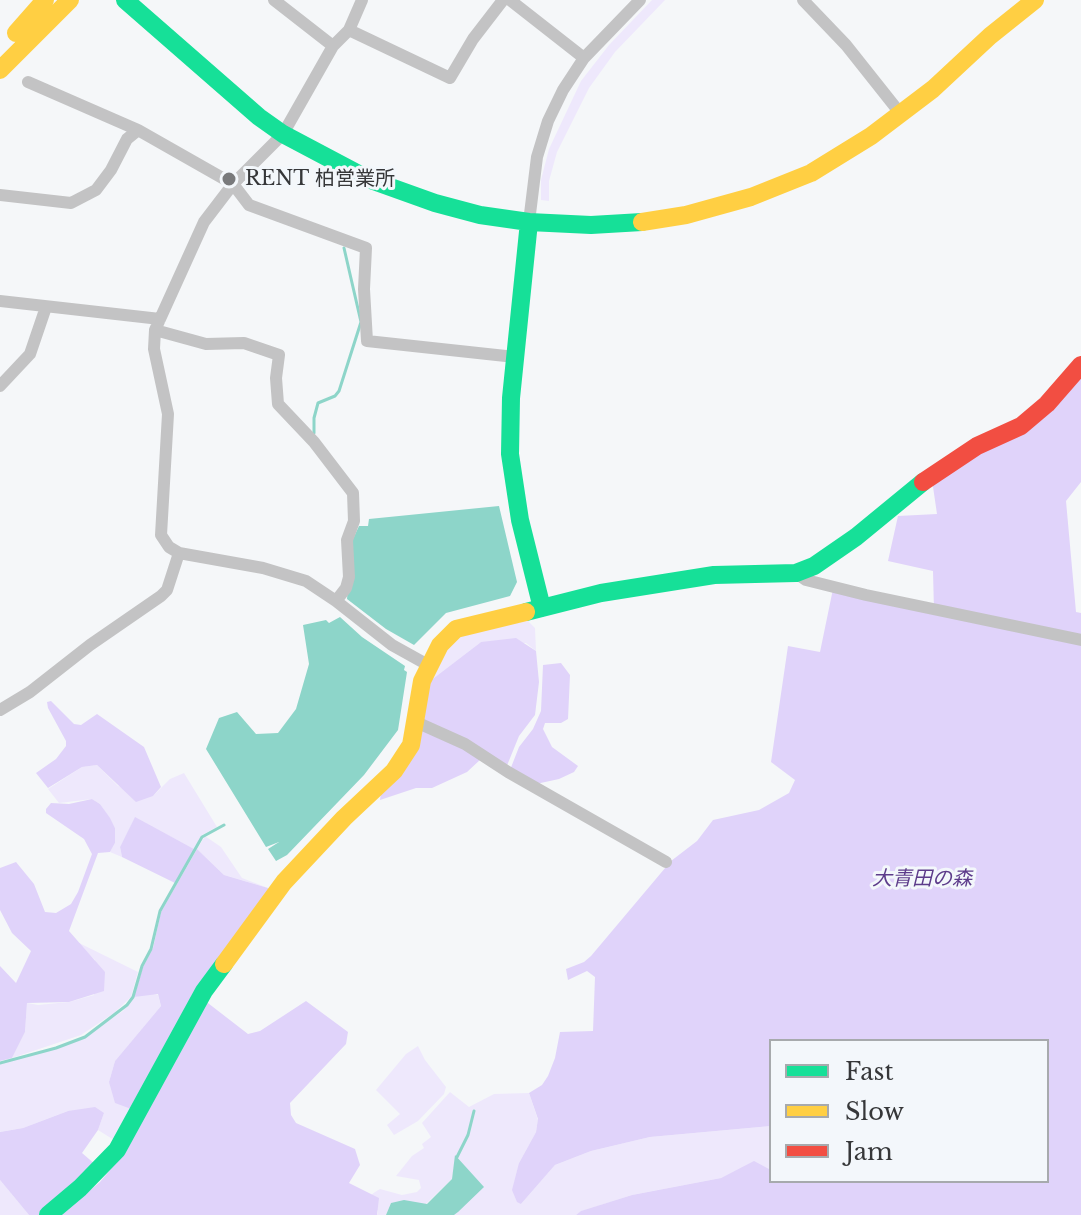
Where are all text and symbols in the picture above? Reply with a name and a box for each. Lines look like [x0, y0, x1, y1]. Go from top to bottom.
place label: RENT 柏営業所 [245, 167, 395, 191]
marker: RENT 柏営業所 [220, 170, 238, 188]
park label: 大青田の森 [872, 867, 972, 891]
legend [769, 1039, 1049, 1183]
text: Fast [845, 1057, 893, 1086]
text: Slow [845, 1097, 904, 1126]
text: Jam [845, 1137, 893, 1166]

